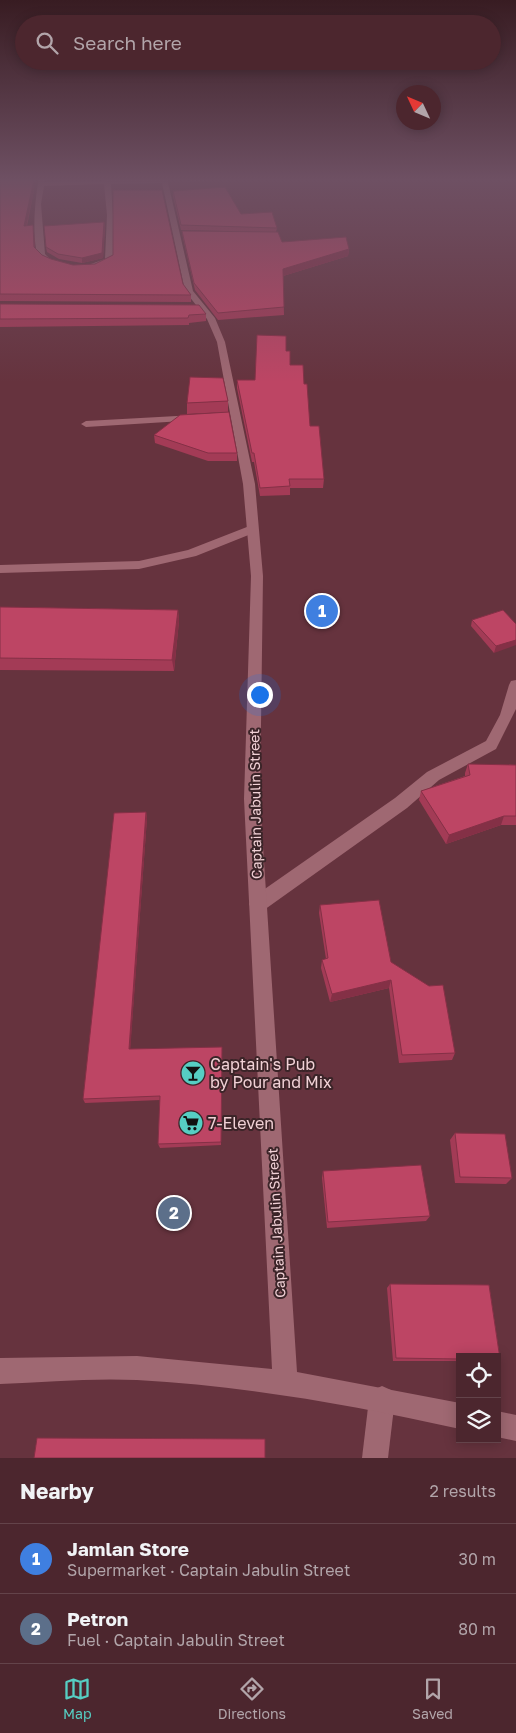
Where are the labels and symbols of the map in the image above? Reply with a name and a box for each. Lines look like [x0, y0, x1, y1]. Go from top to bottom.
north arrow [396, 85, 441, 130]
pin: 1 [306, 592, 338, 630]
your location [247, 682, 273, 708]
street label: Captain Jabulin Street [245, 729, 265, 879]
place label: Captain's Pub by Pour and Mix [210, 1054, 332, 1092]
bar icon: Captain's Pub by Pour and Mix [180, 1060, 206, 1086]
supermarket icon: 7-Eleven [178, 1110, 204, 1136]
place label: 7-Eleven [208, 1113, 274, 1133]
street label: Captain Jabulin Street [264, 1148, 288, 1298]
pin: 2 [158, 1194, 190, 1232]

